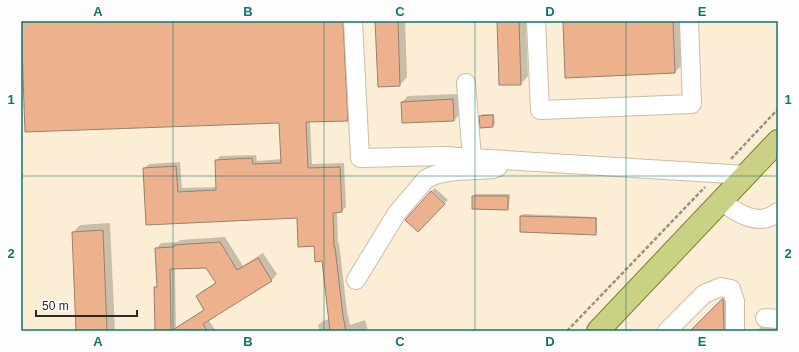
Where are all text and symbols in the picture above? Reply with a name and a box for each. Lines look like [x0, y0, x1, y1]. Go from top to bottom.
text: A [93, 4, 103, 19]
text: B [243, 4, 253, 19]
text: C [395, 4, 405, 19]
text: D [545, 4, 555, 19]
text: E [698, 4, 707, 19]
text: 1 [7, 92, 15, 107]
text: 1 [784, 92, 792, 107]
text: 2 [7, 246, 15, 261]
text: 2 [784, 246, 792, 261]
scale bar [36, 292, 137, 318]
text: 50 m [42, 299, 69, 313]
text: A [93, 334, 103, 349]
text: B [243, 334, 253, 349]
text: C [395, 334, 405, 349]
text: D [545, 334, 555, 349]
text: E [698, 334, 707, 349]

